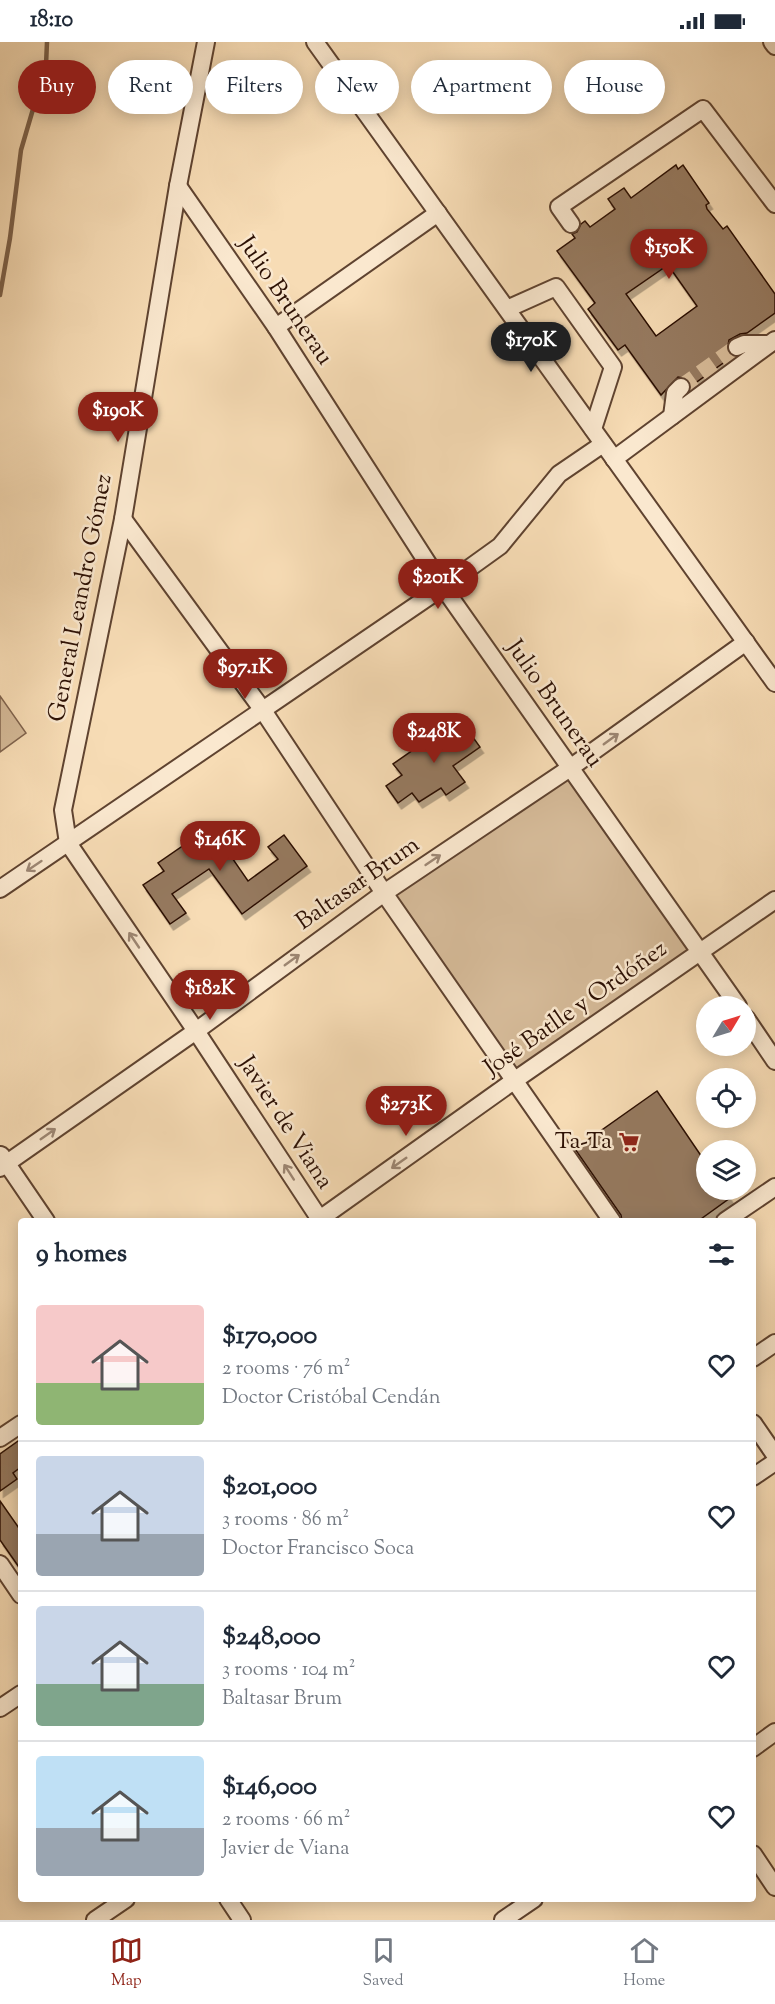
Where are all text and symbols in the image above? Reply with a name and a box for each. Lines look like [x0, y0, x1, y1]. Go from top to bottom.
text: 18:10 [30, 5, 73, 37]
chip: Buy [18, 60, 96, 114]
chip: Rent [108, 60, 193, 114]
chip: Filters [205, 60, 303, 114]
chip: New [315, 60, 399, 114]
chip: Apartment [411, 60, 552, 114]
chip: House [564, 60, 665, 114]
street label: Julio Brunerau [228, 228, 341, 372]
pin: $150K [627, 229, 711, 280]
text: $150K [644, 234, 694, 263]
pin: $170K [489, 322, 573, 373]
text: $170K [505, 327, 557, 356]
pin: $190K [76, 392, 160, 443]
text: $190K [92, 397, 144, 426]
street label: General Leandro Gómez [40, 471, 122, 725]
pin: $201K [396, 559, 480, 610]
text: $201K [412, 564, 464, 593]
street label: Julio Brunerau [496, 632, 611, 775]
pin: $97.1K [196, 649, 294, 700]
text: $97.1K [217, 654, 273, 683]
pin: $248K [392, 713, 476, 764]
text: $248K [407, 718, 461, 747]
one-way arrow [603, 733, 619, 745]
pin: $146K [178, 821, 262, 872]
text: $146K [194, 826, 246, 855]
street label: Baltasar Brum [289, 829, 427, 939]
one-way arrow [424, 854, 441, 867]
one-way arrow [26, 860, 43, 872]
one-way arrow [128, 932, 140, 949]
street label: José Batlle y Ordóñez [476, 933, 674, 1086]
one-way arrow [284, 954, 300, 966]
pin: $182K [168, 970, 252, 1021]
text: $182K [184, 975, 236, 1004]
north arrow [696, 996, 756, 1056]
map controls [696, 996, 756, 1200]
street label: Javier de Viana [228, 1048, 341, 1196]
button: locate [696, 1068, 756, 1128]
pin: $273K [364, 1086, 448, 1137]
text: $273K [380, 1091, 432, 1120]
place label: Ta-Ta [555, 1125, 612, 1159]
one-way arrow [39, 1128, 56, 1140]
supermarket icon: Ta-Ta [617, 1130, 641, 1154]
button: layers [696, 1140, 756, 1200]
one-way arrow [391, 1157, 407, 1169]
one-way arrow [282, 1164, 294, 1181]
text: 9 homes [36, 1236, 127, 1273]
icon: filters [705, 1238, 738, 1271]
text: $170,000 [222, 1318, 317, 1355]
icon: home [84, 1329, 156, 1401]
icon: heart [705, 1349, 738, 1382]
text: 2 rooms · 76 m² [222, 1355, 350, 1384]
text: Doctor Cristóbal Cendán [222, 1384, 441, 1413]
text: $201,000 [222, 1469, 317, 1506]
icon: home [84, 1480, 156, 1552]
icon: heart [705, 1500, 738, 1533]
text: 3 rooms · 86 m² [222, 1506, 349, 1535]
text: Doctor Francisco Soca [222, 1535, 414, 1564]
text: $248,000 [222, 1619, 321, 1656]
icon: home [84, 1630, 156, 1702]
icon: heart [705, 1650, 738, 1683]
text: 3 rooms · 104 m² [222, 1656, 356, 1685]
text: Baltasar Brum [222, 1685, 342, 1714]
text: $146,000 [222, 1769, 317, 1806]
icon: home [84, 1780, 156, 1852]
icon: heart [705, 1800, 738, 1833]
text: 2 rooms · 66 m² [222, 1806, 350, 1835]
text: Javier de Viana [222, 1835, 349, 1864]
tab: Map [110, 1934, 143, 1993]
tab: Saved [362, 1934, 404, 1993]
tab: Home [623, 1934, 665, 1993]

